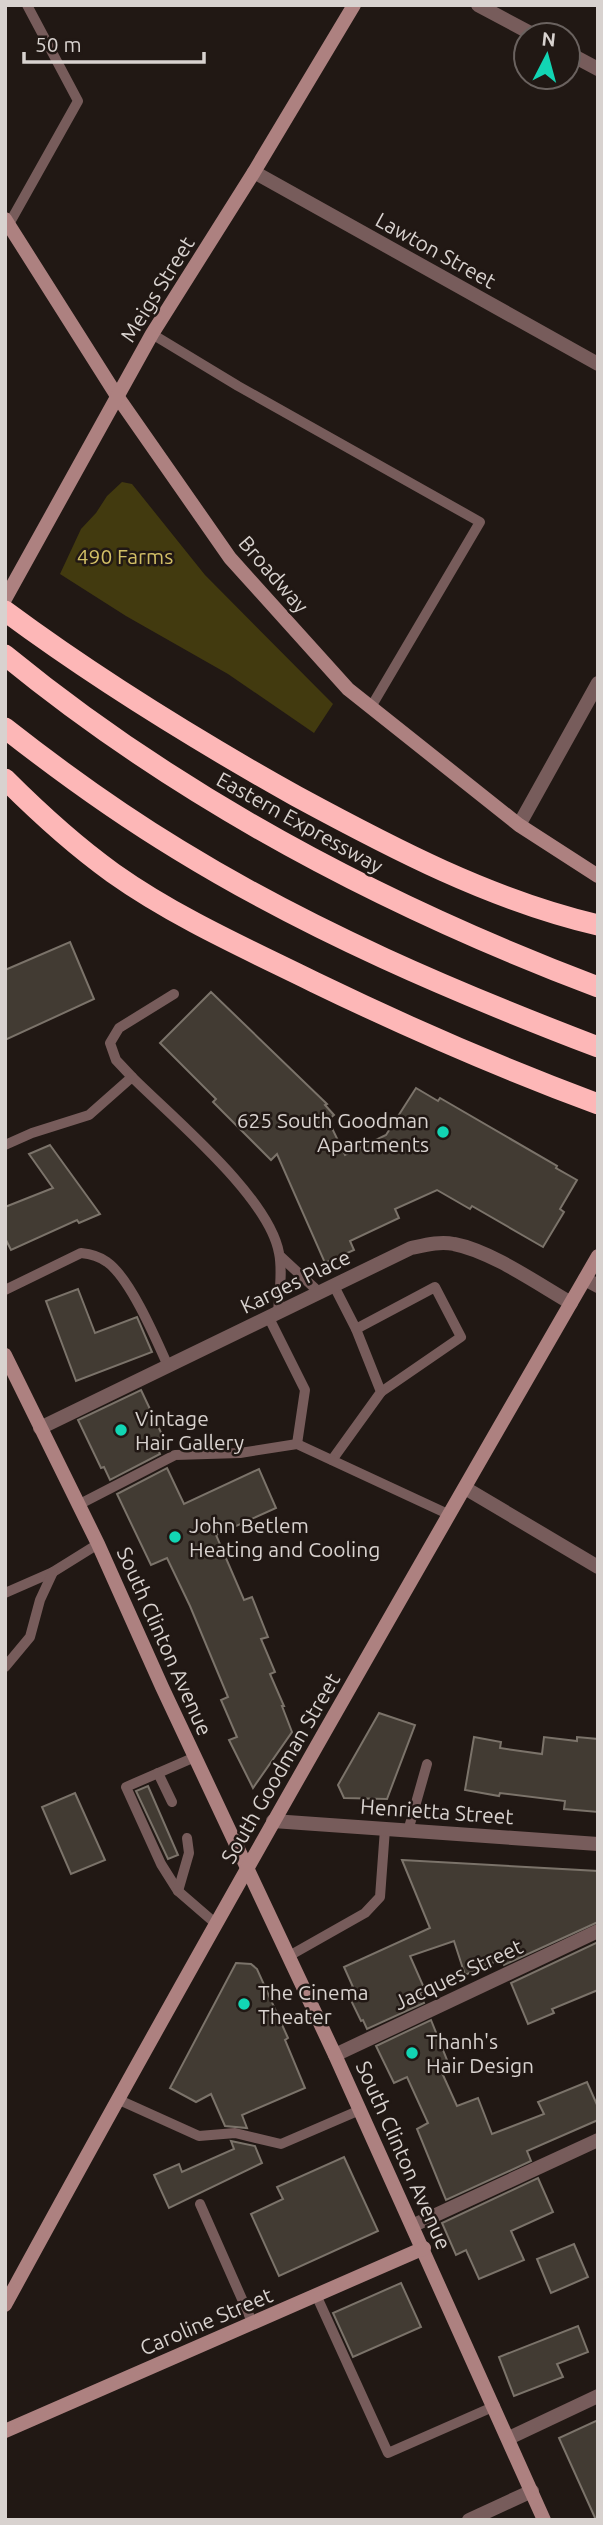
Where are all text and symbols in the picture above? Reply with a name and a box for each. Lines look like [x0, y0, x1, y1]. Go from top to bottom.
scale bar [24, 21, 205, 65]
north arrow [512, 21, 582, 91]
text: N [541, 27, 557, 51]
text: 50 m [35, 32, 82, 56]
street label: Lawton Street [372, 207, 500, 293]
street label: Meigs Street [115, 232, 199, 346]
street label: Broadway [234, 531, 314, 617]
park label: 490 Farms [77, 544, 173, 568]
street label: Eastern Expressway [213, 766, 387, 878]
place label: 625 South Goodman Apartments [237, 1108, 429, 1156]
marker: 625 South Goodman Apartments [435, 1124, 451, 1140]
street label: Karges Place [236, 1244, 354, 1318]
place label: Vintage Hair Gallery [135, 1406, 244, 1454]
marker: Vintage Hair Gallery [113, 1422, 129, 1438]
place label: John Betlem Heating and Cooling [189, 1513, 380, 1561]
marker: John Betlem Heating and Cooling [167, 1529, 183, 1545]
street label: South Clinton Avenue [113, 1543, 217, 1739]
street label: South Goodman Street [216, 1669, 344, 1867]
street label: Henrietta Street [360, 1794, 514, 1828]
street label: Jacques Street [390, 1934, 526, 2014]
place label: The Cinema Theater [258, 1980, 369, 2028]
marker: The Cinema Theater [236, 1996, 252, 2012]
place label: Thanh's Hair Design [426, 2029, 534, 2077]
marker: Thanh's Hair Design [404, 2045, 420, 2061]
street label: South Clinton Avenue [352, 2057, 456, 2253]
street label: Caroline Street [136, 2282, 276, 2360]

